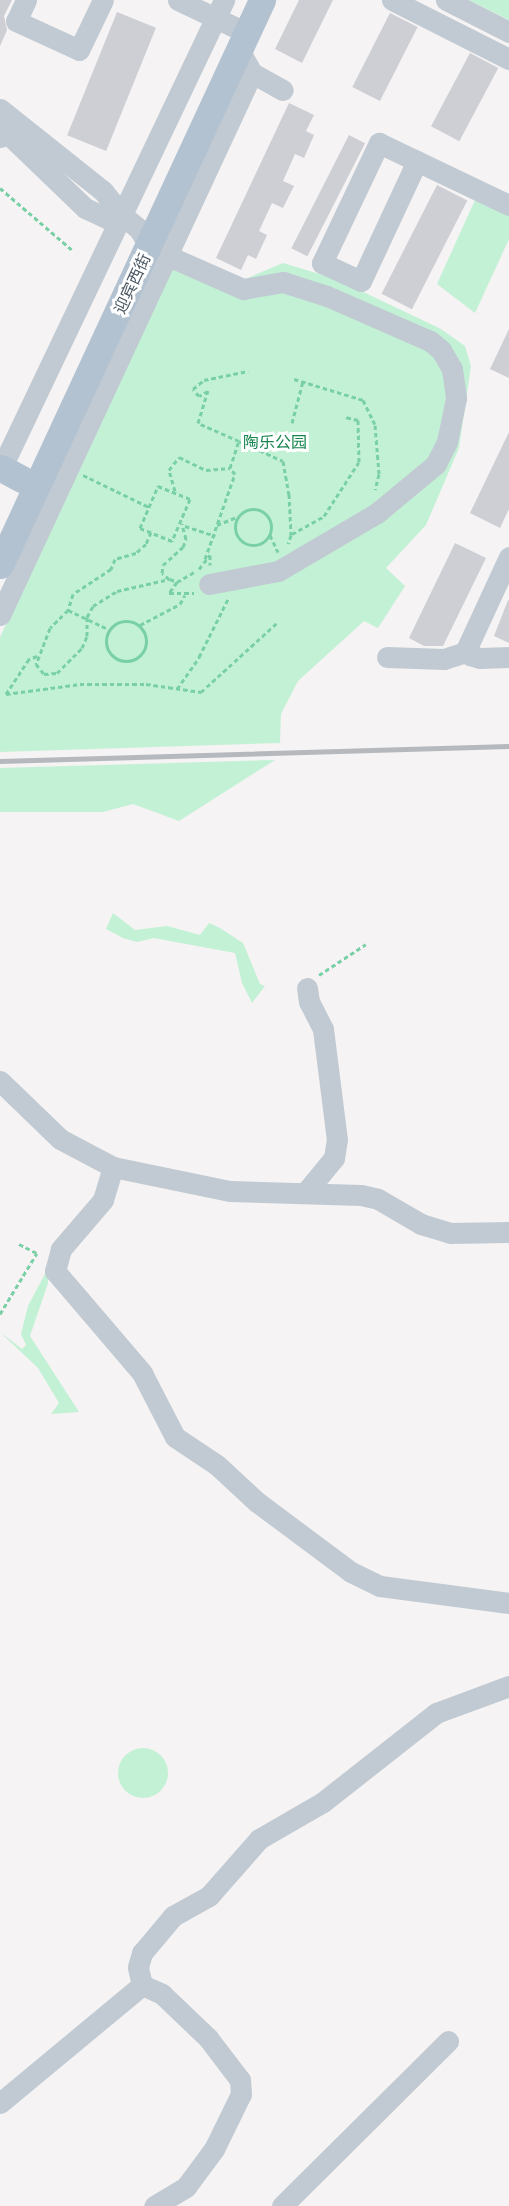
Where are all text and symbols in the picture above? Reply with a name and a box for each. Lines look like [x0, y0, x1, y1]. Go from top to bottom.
street label: 迎宾西街 [111, 251, 155, 317]
park label: 陶乐公园 [243, 433, 307, 453]

